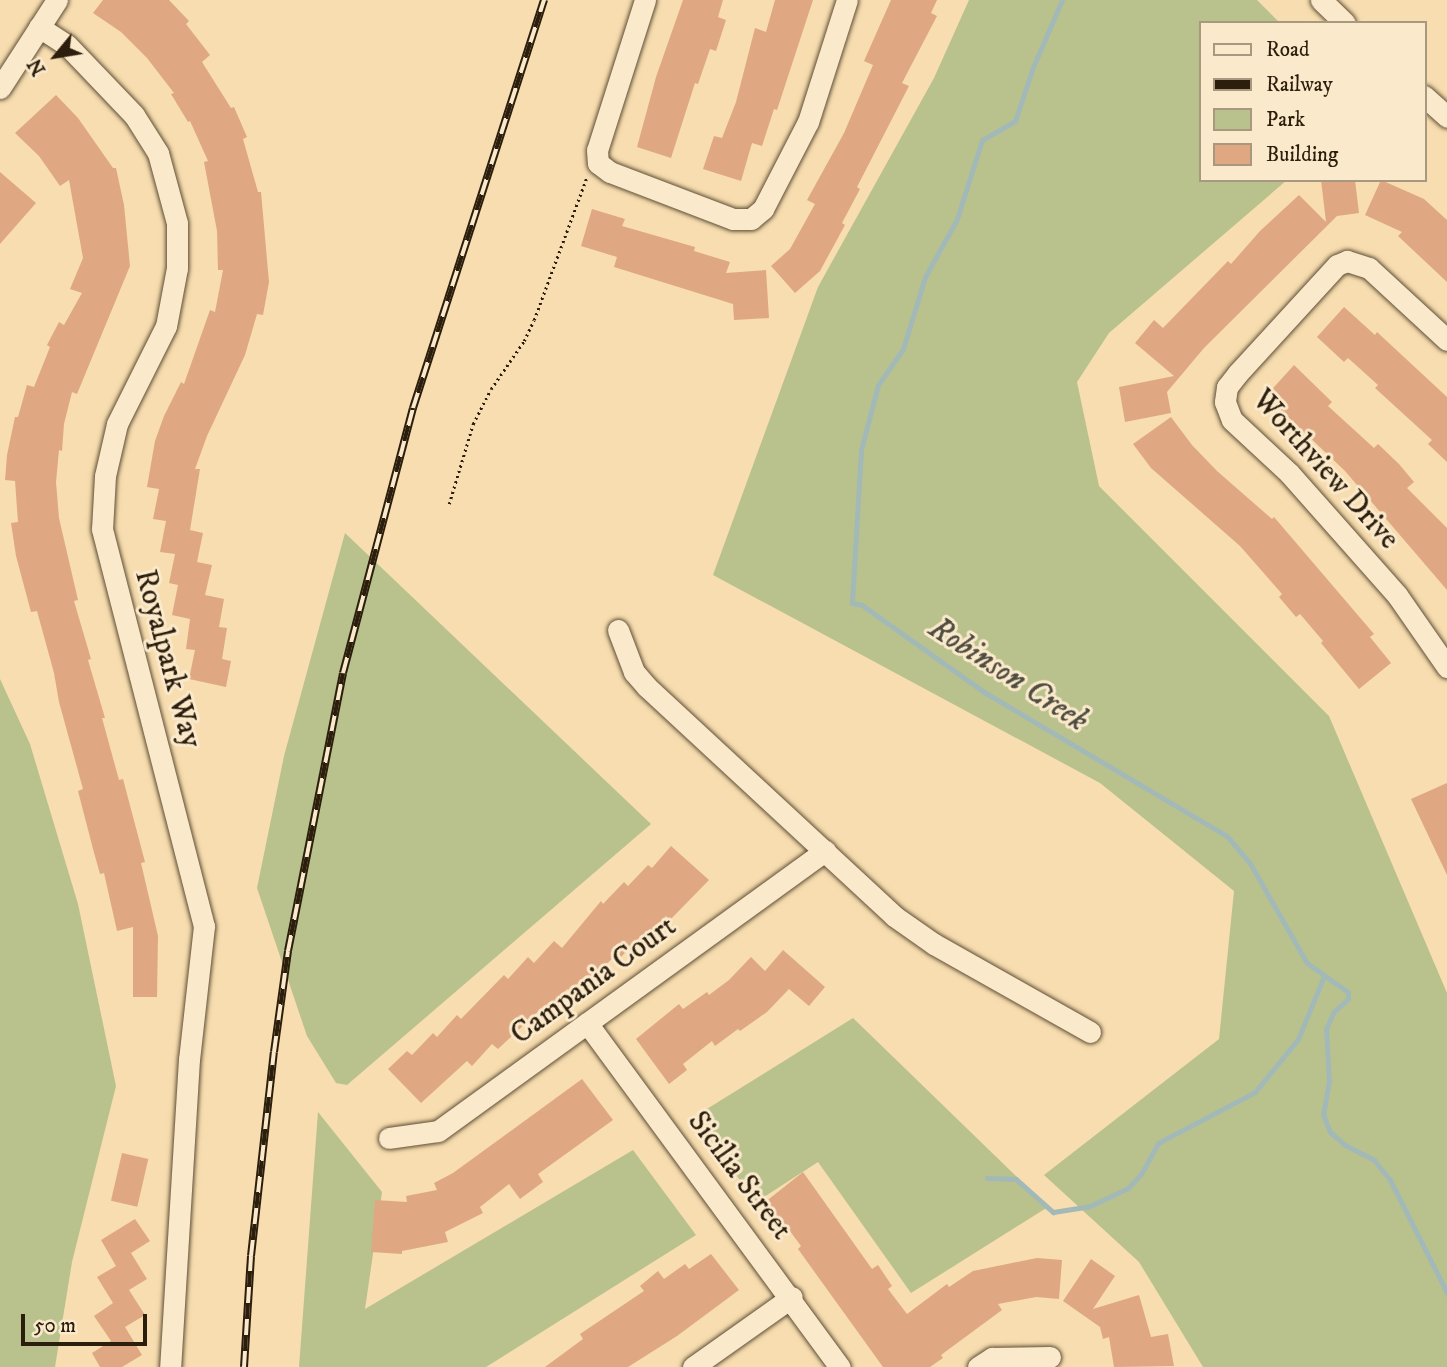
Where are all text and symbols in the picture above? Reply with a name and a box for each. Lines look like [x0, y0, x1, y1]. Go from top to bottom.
north arrow [21, 21, 91, 91]
legend [1198, 21, 1426, 182]
text: Road [1266, 37, 1310, 63]
text: N [24, 54, 51, 79]
text: Railway [1266, 72, 1333, 98]
text: Park [1266, 107, 1305, 133]
text: Building [1266, 142, 1338, 168]
street label: Worthview Drive [1244, 383, 1406, 557]
street label: Royalpark Way [126, 566, 208, 752]
water label: Robinson Creek [921, 609, 1095, 741]
street label: Campania Court [504, 909, 684, 1053]
street label: Sicilia Street [679, 1105, 799, 1247]
scale bar [24, 1300, 150, 1344]
text: 50 m [34, 1313, 76, 1339]

